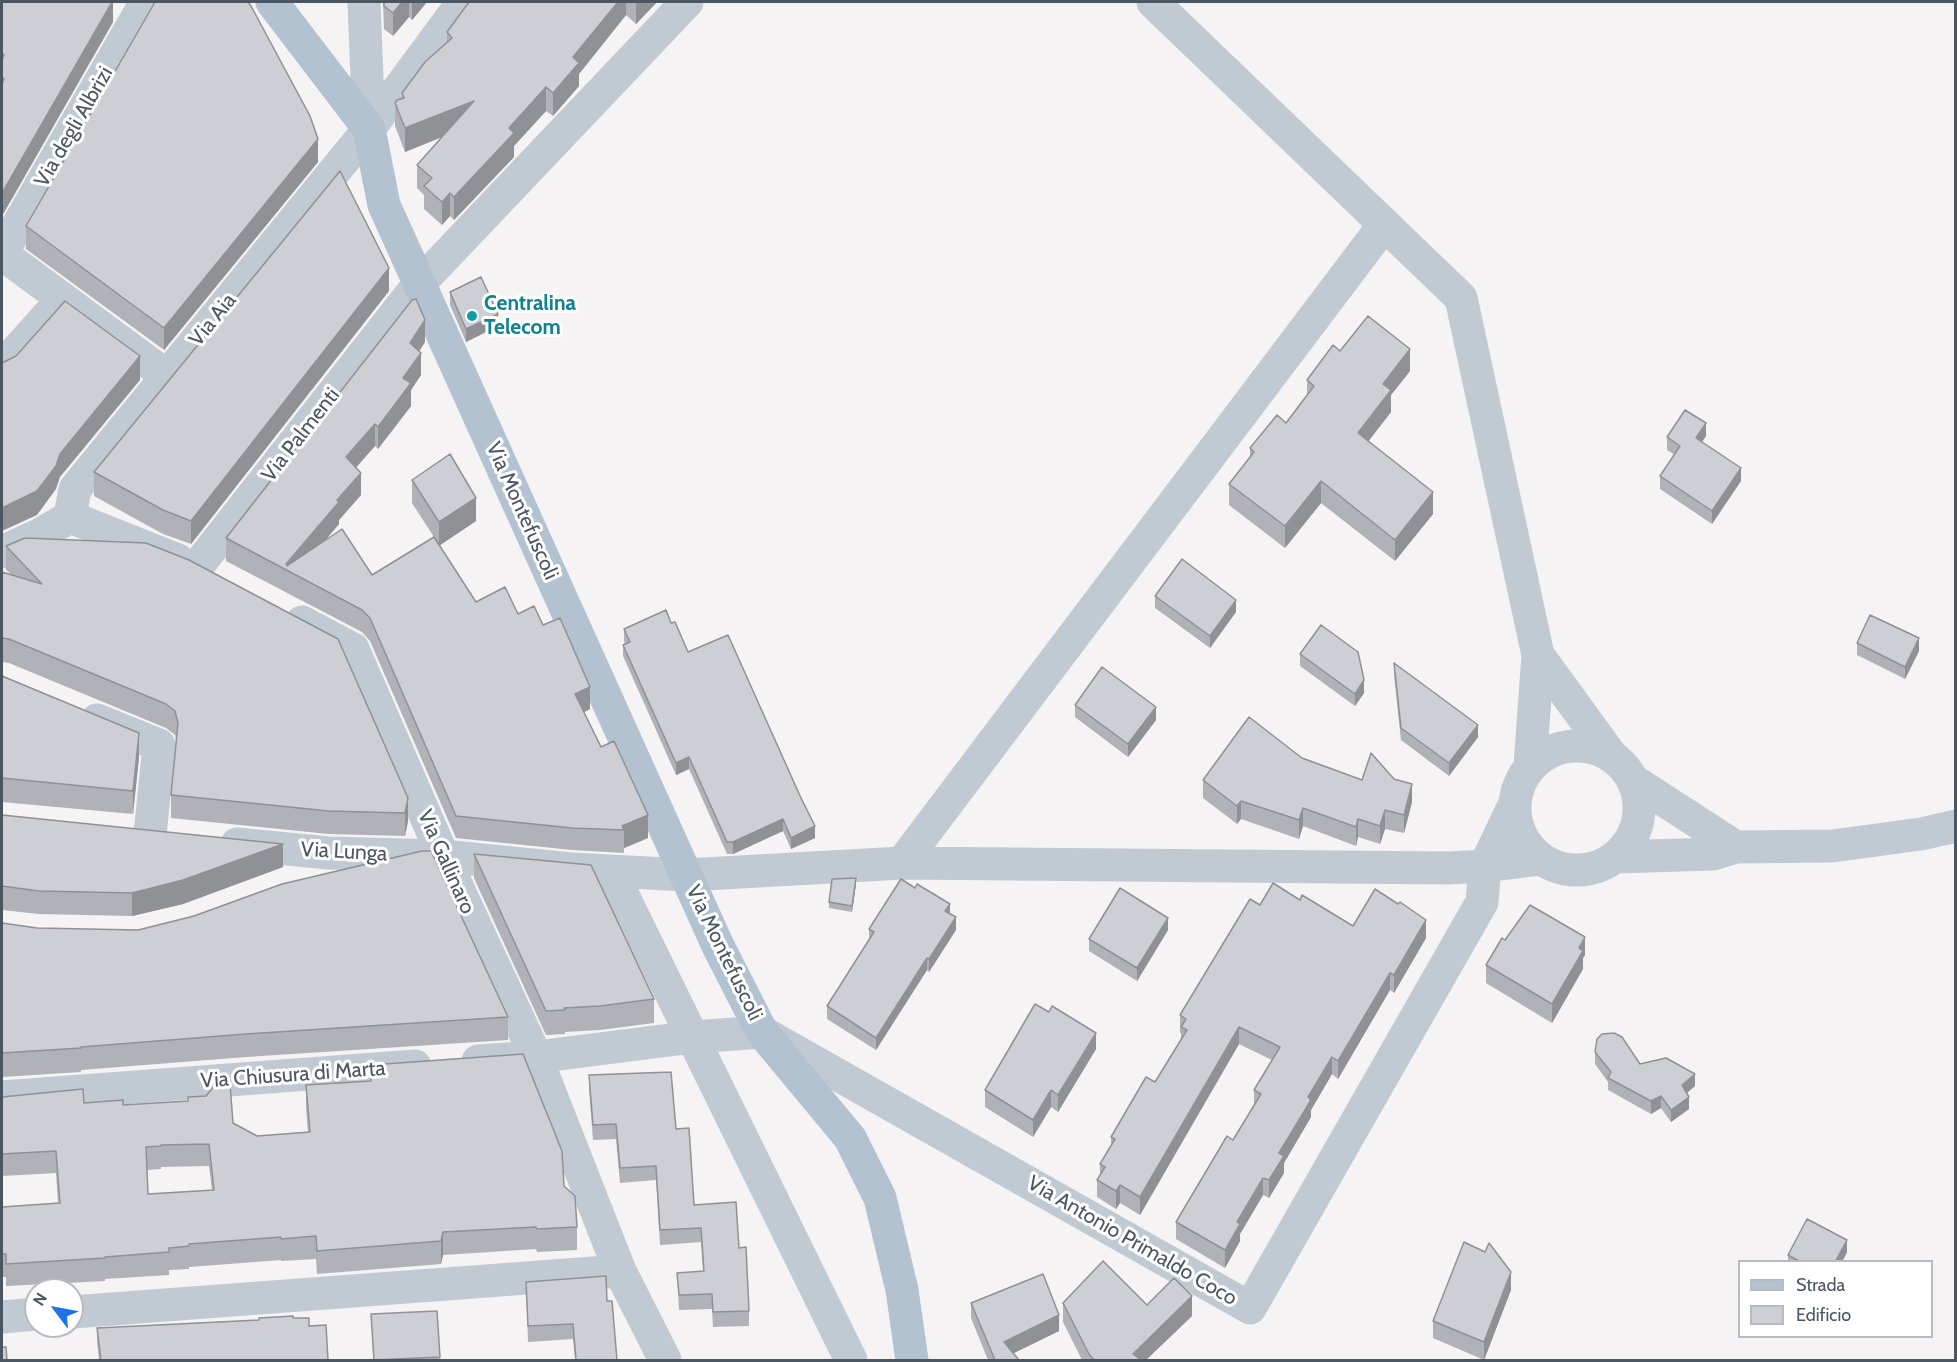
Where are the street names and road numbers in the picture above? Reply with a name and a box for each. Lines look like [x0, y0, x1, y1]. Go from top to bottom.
street label: Via degli Albrizi [29, 62, 119, 192]
street label: Via Aia [184, 289, 242, 351]
street label: Via Palmenti [257, 383, 345, 487]
street label: Via Montefuscoli [480, 438, 564, 584]
street label: Via Gallinaro [412, 806, 480, 918]
street label: Via Lunga [300, 837, 388, 867]
street label: Via Montefuscoli [680, 881, 768, 1025]
street label: Via Chiusura di Marta [200, 1056, 386, 1094]
street label: Via Antonio Primaldo Coco [1023, 1171, 1241, 1311]

